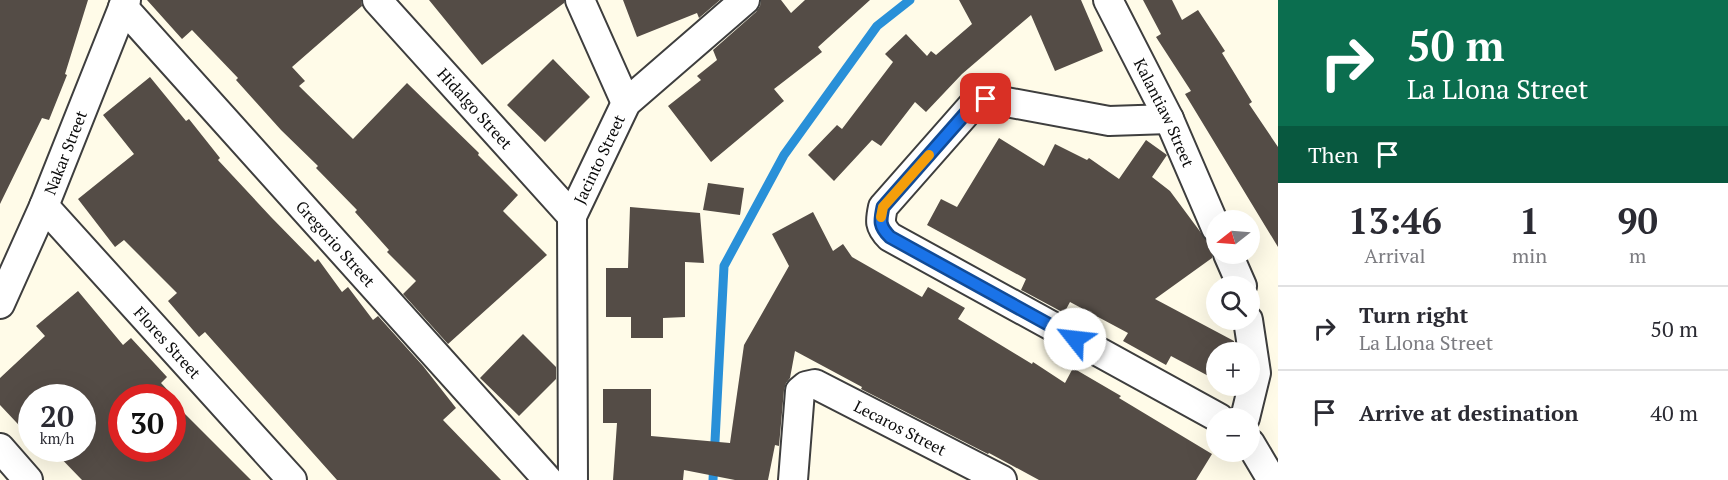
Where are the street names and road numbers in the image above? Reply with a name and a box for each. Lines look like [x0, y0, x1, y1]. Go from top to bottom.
street label: Kalantiaw Street [1129, 55, 1199, 171]
street label: Hidalgo Street [432, 63, 517, 154]
street label: Nakar Street [39, 107, 92, 198]
street label: Jacinto Street [568, 111, 630, 208]
street label: Gregorio Street [291, 196, 380, 291]
street label: Flores Street [129, 302, 206, 383]
street label: Lecaros Street [850, 395, 950, 461]

